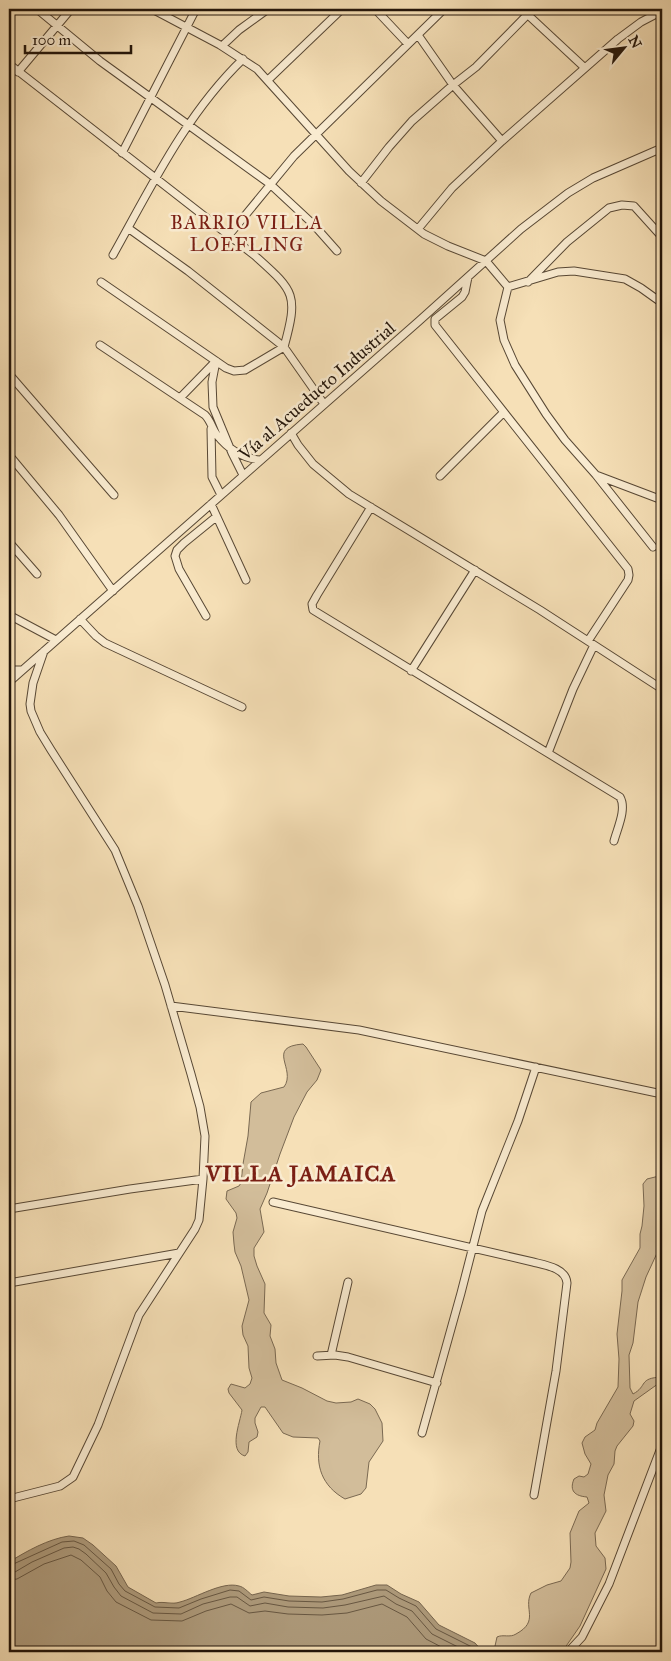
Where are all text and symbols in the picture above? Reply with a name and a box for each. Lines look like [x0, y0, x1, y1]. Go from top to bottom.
scale bar [25, 22, 131, 54]
north arrow [598, 22, 648, 72]
text: 100 m [32, 31, 72, 49]
text: N [625, 33, 645, 51]
district label: BARRIO VILLA LOEFLING [170, 211, 324, 256]
street label: Vía al Acueducto Industrial [233, 317, 400, 466]
district label: VILLA JAMAICA [205, 1160, 396, 1188]

